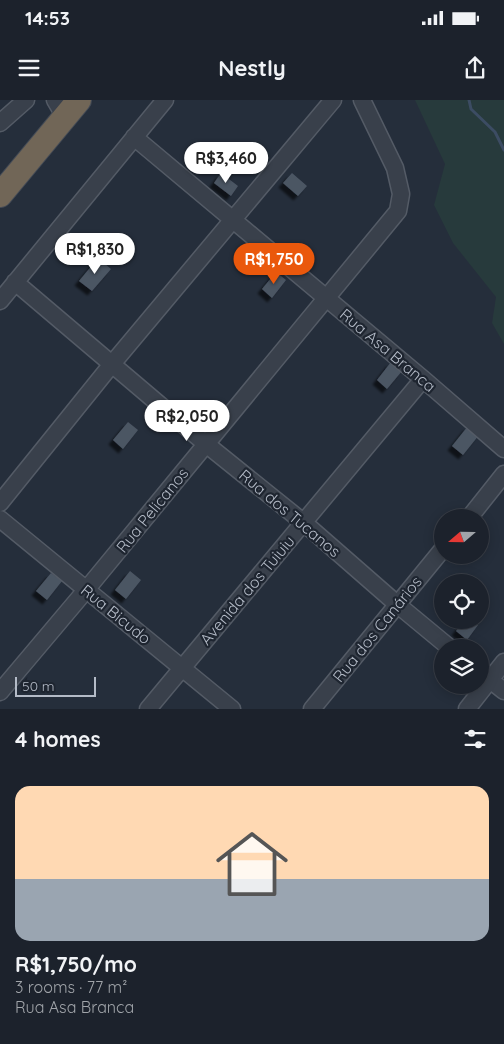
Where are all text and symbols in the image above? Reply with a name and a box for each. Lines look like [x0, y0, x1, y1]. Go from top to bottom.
text: 14:53 [25, 6, 70, 30]
icon: menu [15, 54, 43, 82]
text: Nestly [218, 54, 286, 82]
icon: share [461, 54, 489, 82]
pin: R$3,460 [180, 142, 272, 184]
text: R$3,460 [195, 148, 257, 168]
pin: R$1,830 [49, 232, 141, 275]
text: R$1,830 [66, 239, 124, 259]
pin: R$1,750 [228, 242, 320, 285]
text: R$1,750 [245, 249, 304, 269]
street label: Rua Asa Branca [336, 304, 440, 396]
pin: R$2,050 [141, 400, 233, 442]
text: R$2,050 [156, 406, 218, 426]
street label: Rua Pelicanos [112, 463, 192, 557]
street label: Rua dos Tucanos [235, 465, 345, 561]
north arrow [434, 509, 489, 564]
map controls [434, 509, 489, 694]
street label: Avenida dos Tuiuiu [195, 531, 299, 649]
street label: Rua dos Canários [328, 572, 426, 686]
button: locate [434, 574, 489, 629]
street label: Rua Bicudo [77, 580, 155, 648]
button: layers [434, 639, 489, 694]
scale bar [15, 674, 96, 697]
text: 50 m [22, 677, 55, 695]
icon: filters [461, 725, 489, 753]
text: 4 homes [15, 726, 101, 752]
icon: home [207, 819, 297, 909]
text: R$1,750/mo [15, 951, 137, 977]
text: 3 rooms · 77 m² [15, 977, 127, 997]
text: Rua Asa Branca [15, 997, 134, 1017]

